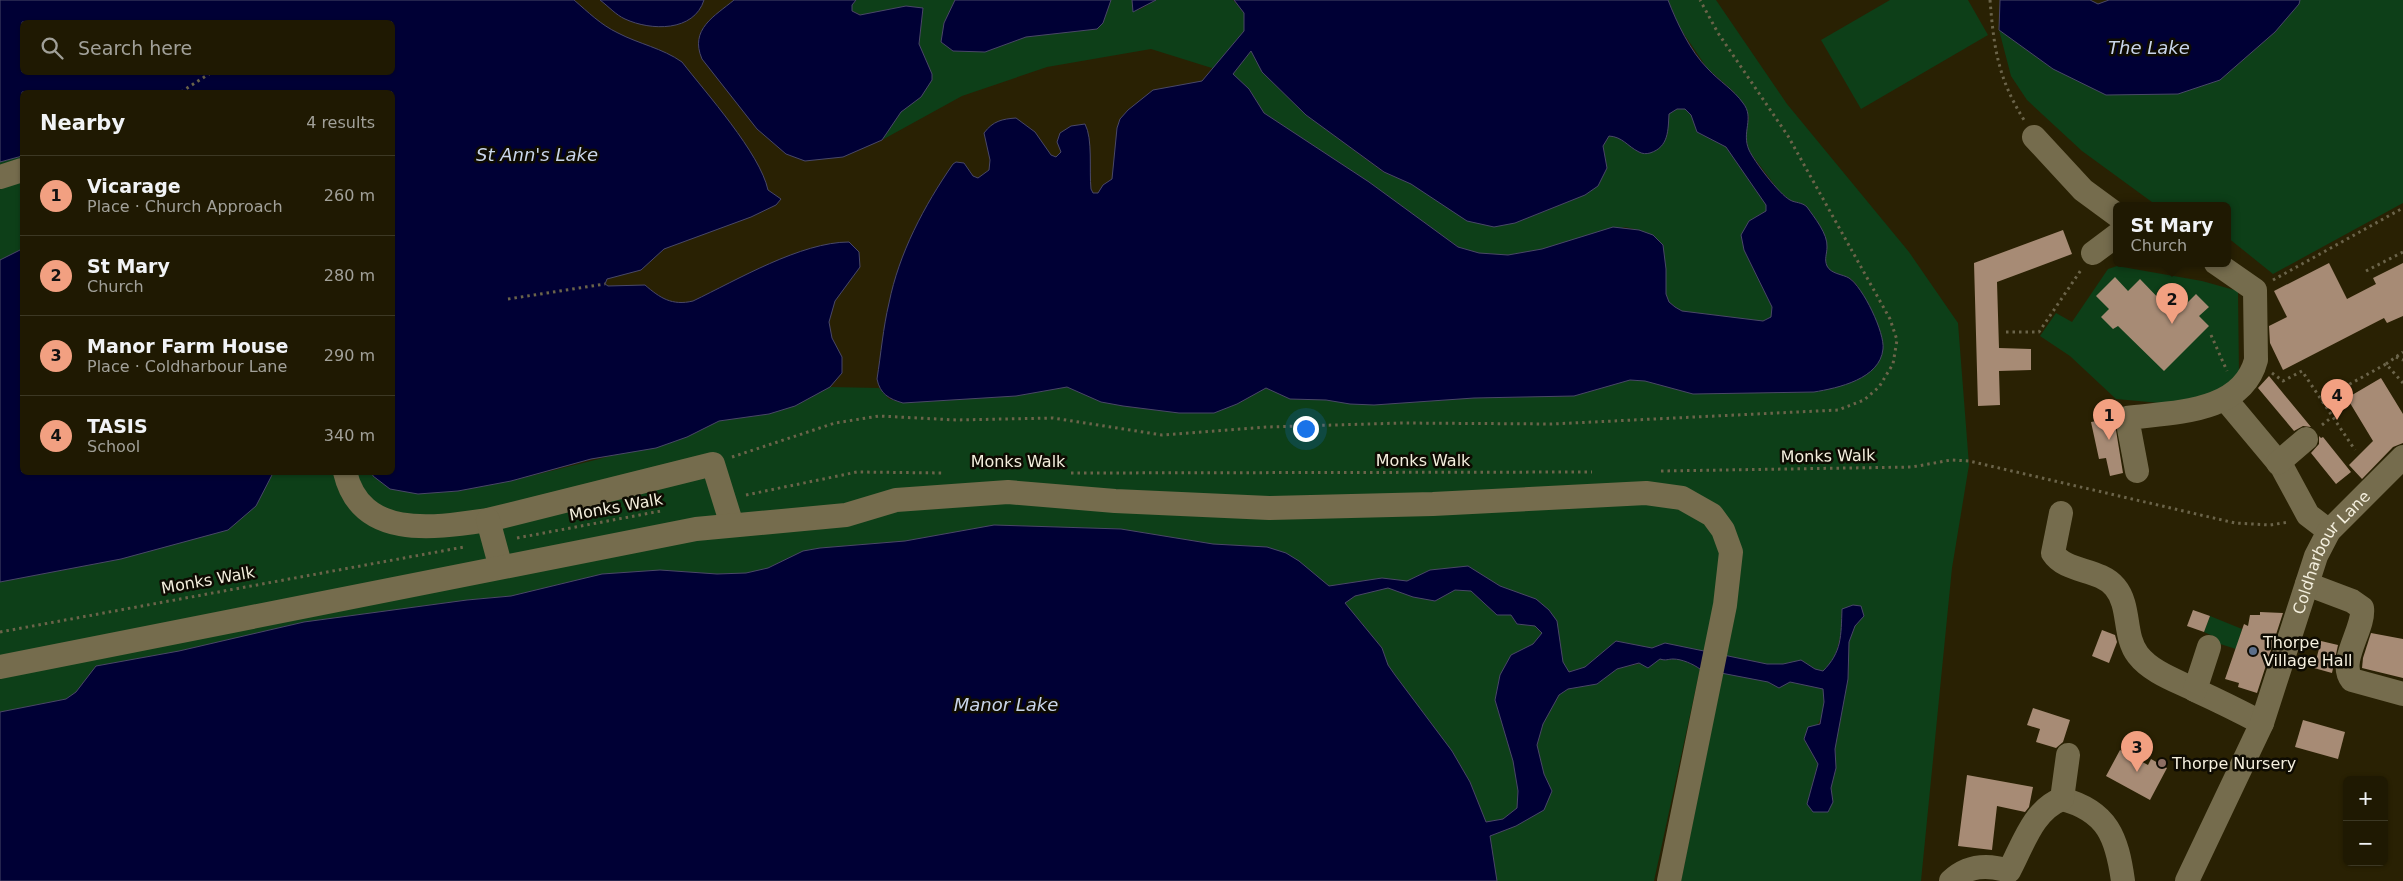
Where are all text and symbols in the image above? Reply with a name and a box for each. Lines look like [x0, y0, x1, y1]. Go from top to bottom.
search box [20, 20, 395, 75]
icon: search [38, 34, 66, 62]
text: Search here [78, 37, 192, 59]
water label: The Lake [2108, 37, 2190, 58]
text: Nearby [40, 111, 125, 135]
text: 4 results [306, 113, 375, 132]
water label: St Ann's Lake [476, 144, 598, 165]
text: Vicarage [87, 175, 181, 197]
text: 1 [50, 186, 62, 205]
text: 260 m [324, 186, 375, 205]
text: Place · Church Approach [87, 197, 283, 216]
popup [2113, 202, 2231, 267]
text: St Mary [2131, 214, 2213, 236]
text: Church [2131, 236, 2187, 255]
text: St Mary [87, 255, 170, 277]
text: 2 [50, 266, 62, 285]
text: 280 m [324, 266, 375, 285]
text: Church [87, 277, 144, 296]
pin: 2 [2156, 283, 2188, 324]
text: Manor Farm House [87, 335, 288, 357]
text: 3 [50, 346, 62, 365]
text: 290 m [324, 346, 375, 365]
text: Place · Coldharbour Lane [87, 357, 287, 376]
pin: 4 [2321, 379, 2353, 420]
pin: 1 [2093, 399, 2125, 440]
text: TASIS [87, 415, 148, 437]
your location [1293, 416, 1319, 442]
text: 4 [50, 426, 62, 445]
text: 340 m [324, 426, 375, 445]
text: School [87, 437, 140, 456]
street label: Monks Walk [1780, 446, 1876, 466]
street label: Monks Walk [1376, 451, 1471, 470]
street label: Monks Walk [971, 452, 1066, 471]
street label: Coldharbour Lane [2288, 486, 2374, 617]
street label: Monks Walk [568, 489, 665, 525]
street label: Monks Walk [160, 562, 257, 598]
place label: Thorpe Village Hall [2262, 633, 2353, 670]
marker: Thorpe Village Hall [2247, 645, 2259, 657]
water label: Manor Lake [954, 694, 1058, 715]
pin: 3 [2121, 731, 2153, 772]
place label: Thorpe Nursery [2171, 754, 2296, 773]
marker: Thorpe Nursery [2156, 757, 2168, 769]
map controls [2343, 776, 2388, 866]
button: + [2343, 776, 2388, 821]
button: − [2343, 821, 2388, 866]

